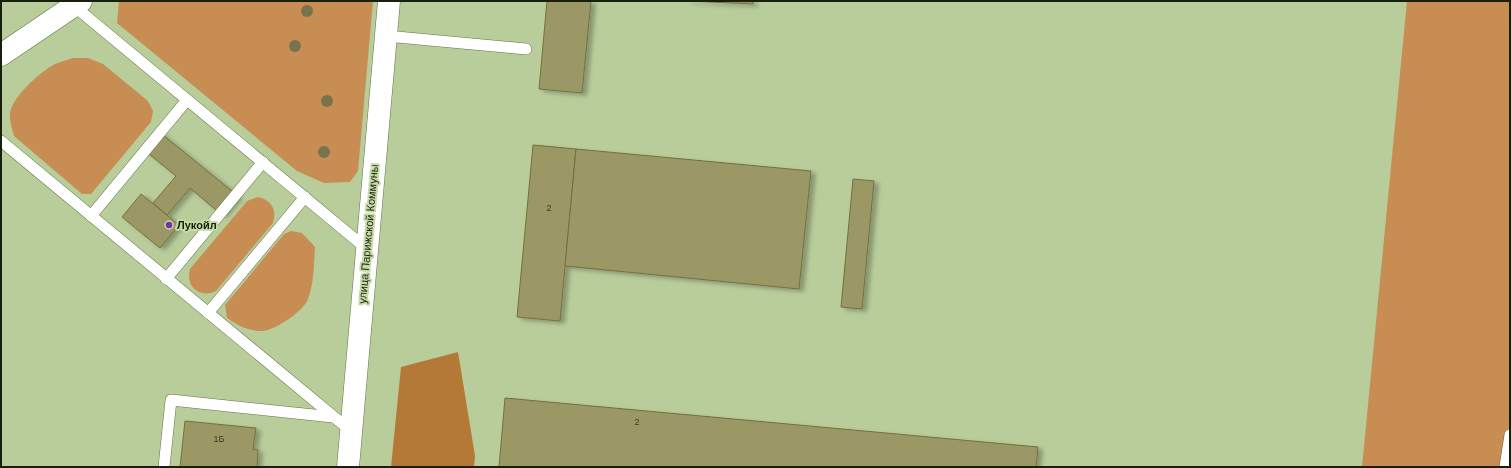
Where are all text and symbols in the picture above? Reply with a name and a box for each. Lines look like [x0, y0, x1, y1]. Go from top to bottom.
street label: улица Парижской Коммуны [356, 164, 380, 304]
house number: 2 [546, 203, 552, 213]
place label: Лукойл [177, 219, 217, 231]
marker: Лукойл [164, 220, 174, 230]
house number: 2 [634, 417, 640, 427]
house number: 1Б [214, 434, 225, 444]

